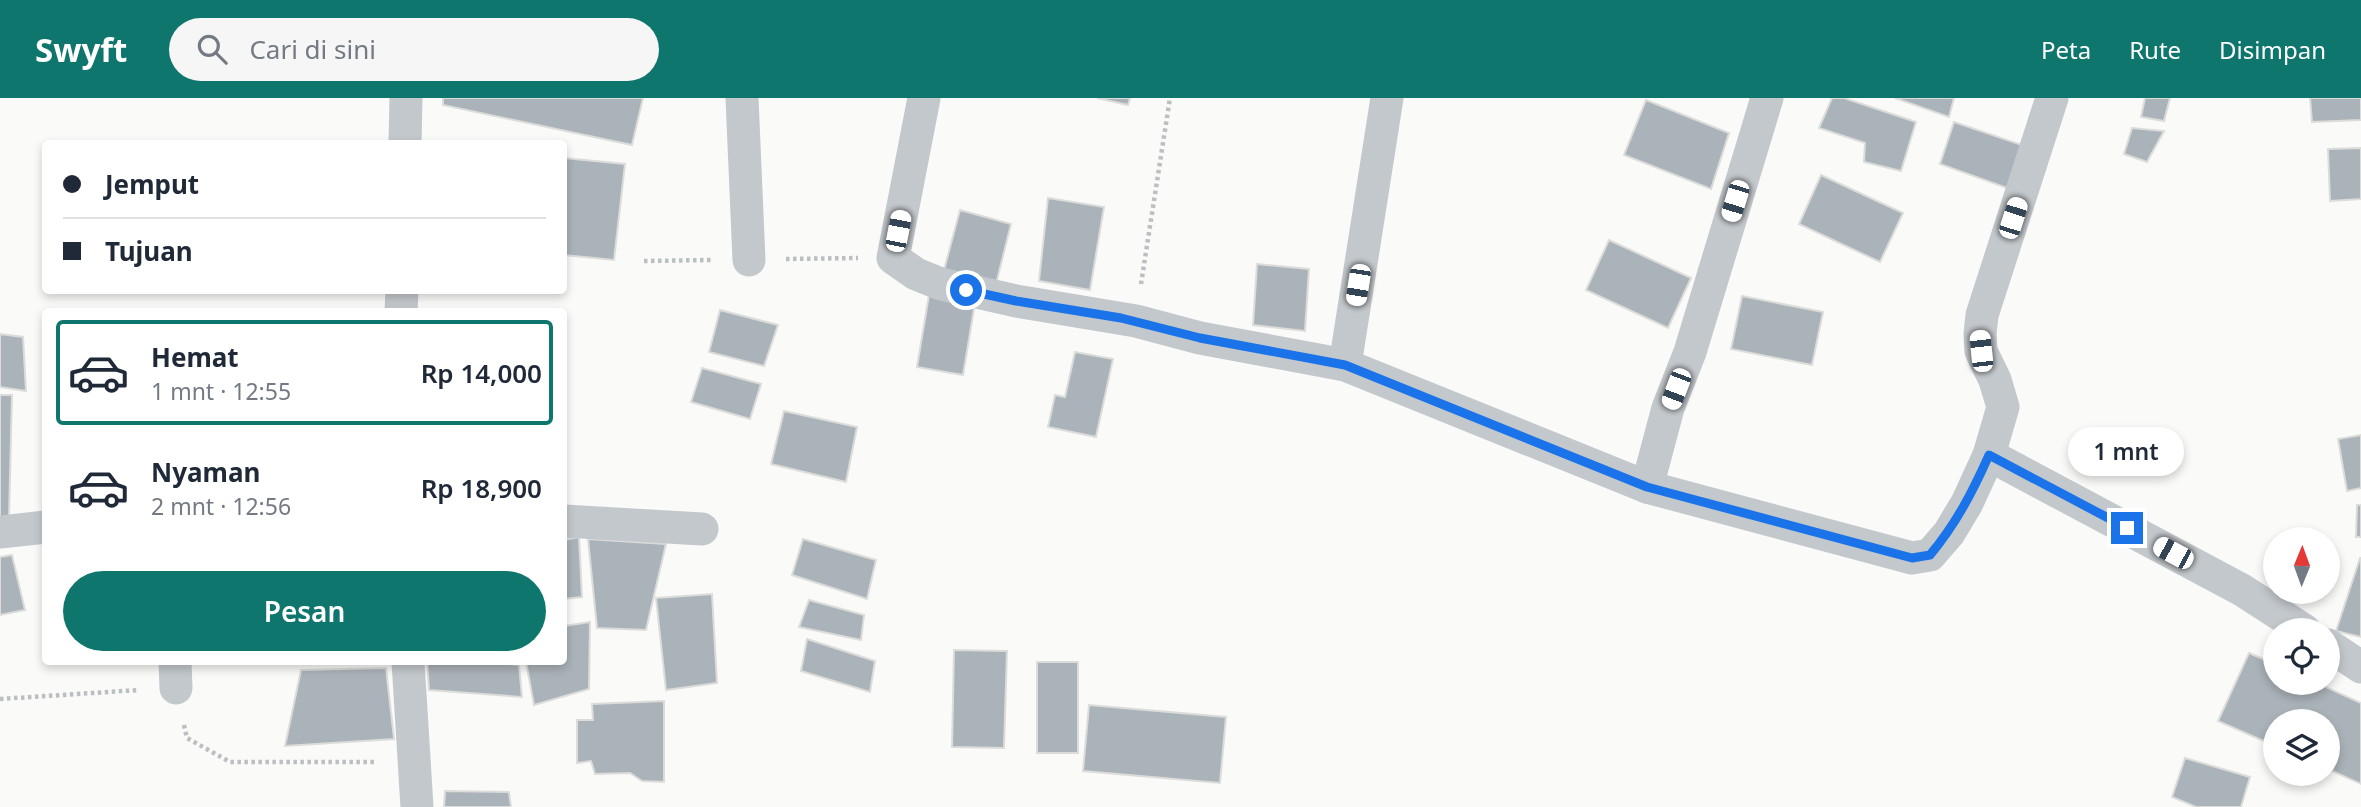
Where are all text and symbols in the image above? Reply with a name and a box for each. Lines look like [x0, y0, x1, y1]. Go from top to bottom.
search box [169, 18, 659, 81]
text: Swyft [35, 27, 127, 72]
icon: search [193, 30, 231, 68]
text: Cari di sini [249, 31, 376, 67]
text: Peta [2041, 33, 2091, 66]
text: Rute [2129, 33, 2181, 66]
text: Disimpan [2219, 33, 2326, 66]
text: Jemput [105, 166, 199, 202]
car [1719, 178, 1752, 224]
car [1997, 195, 2030, 241]
car [884, 208, 913, 254]
text: Tujuan [105, 233, 193, 269]
car [1345, 263, 1372, 307]
route start [950, 274, 982, 306]
car [1969, 329, 1994, 373]
text: Hemat [151, 339, 239, 375]
icon: car [67, 341, 130, 404]
text: Rp 14,000 [421, 355, 542, 391]
car [1659, 366, 1694, 412]
text: 1 mnt · 12:55 [151, 375, 291, 407]
callout: 1 mnt [2069, 426, 2185, 476]
text: 1 mnt [2093, 435, 2159, 467]
text: Nyaman [151, 454, 260, 490]
icon: car [67, 456, 130, 519]
text: Rp 18,900 [421, 470, 542, 506]
text: 2 mnt · 12:56 [151, 490, 291, 522]
route end [2111, 512, 2143, 544]
north arrow [2263, 527, 2340, 604]
map controls [2263, 527, 2340, 786]
car [2150, 534, 2197, 572]
button: Pesan [63, 571, 546, 651]
button: locate [2263, 618, 2340, 695]
button: layers [2263, 709, 2340, 786]

